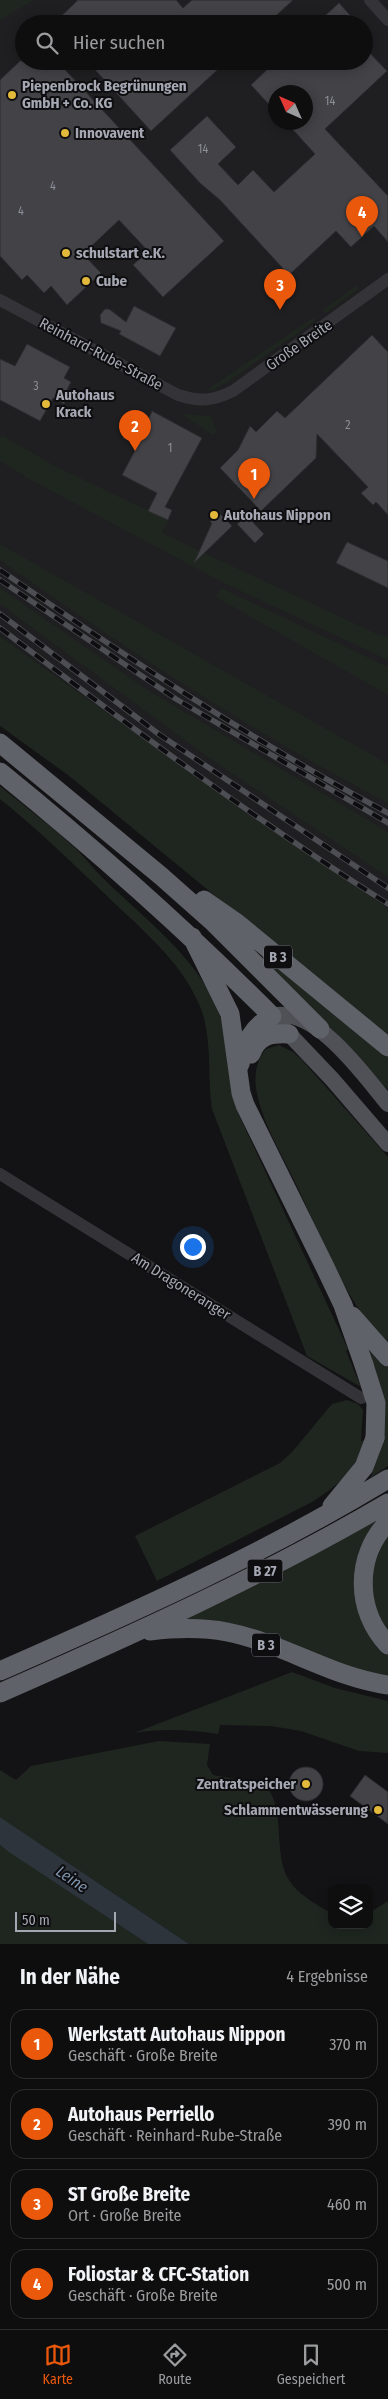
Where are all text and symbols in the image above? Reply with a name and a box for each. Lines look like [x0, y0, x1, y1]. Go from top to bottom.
search box [15, 15, 373, 70]
icon: search [33, 29, 61, 57]
text: Hier suchen [73, 31, 165, 54]
place label: Piepenbrock Begrünungen GmbH + Co. KG [22, 77, 187, 112]
north arrow [268, 85, 313, 130]
marker: Piepenbrock Begrünungen GmbH + Co. KG [6, 89, 18, 101]
house number: 14 [325, 94, 335, 108]
place label: Innovavent [75, 124, 145, 142]
marker: Innovavent [59, 127, 71, 139]
house number: 14 [198, 142, 208, 156]
house number: 4 [50, 179, 56, 193]
pin: 4 [346, 196, 378, 237]
house number: 4 [18, 204, 24, 218]
place label: schulstart e.K. [76, 244, 166, 262]
marker: schulstart e.K. [60, 247, 72, 259]
pin: 3 [264, 269, 296, 310]
place label: Cube [96, 272, 128, 290]
marker: Cube [80, 275, 92, 287]
street label: Reinhard-Rube-Straße [36, 314, 166, 394]
street label: Große Breite [262, 316, 336, 374]
house number: 3 [33, 379, 39, 393]
place label: Autohaus Krack [55, 386, 115, 421]
marker: Autohaus Krack [40, 398, 52, 410]
pin: 2 [119, 410, 151, 451]
house number: 2 [345, 418, 351, 432]
house number: 1 [168, 441, 172, 455]
pin: 1 [238, 458, 270, 499]
place label: Autohaus Nippon [223, 506, 331, 524]
marker: Autohaus Nippon [208, 509, 220, 521]
road number: B 3 [264, 946, 292, 969]
your location [180, 1234, 206, 1260]
street label: Am Dragoneranger [128, 1248, 234, 1324]
road number: B 27 [248, 1560, 282, 1582]
road number: B 3 [252, 1634, 280, 1656]
place label: Zentratspeicher [197, 1775, 296, 1793]
marker: Zentratspeicher [300, 1778, 312, 1790]
place label: Schlammentwässerung [224, 1801, 369, 1819]
marker: Schlammentwässerung [372, 1804, 384, 1816]
water label: Leine [52, 1862, 92, 1897]
map controls [328, 1884, 373, 1929]
button: layers [328, 1884, 373, 1929]
scale bar [15, 1909, 116, 1932]
text: 50 m [22, 1912, 50, 1929]
text: In der Nähe [20, 1964, 120, 1990]
text: 4 Ergebnisse [286, 1967, 368, 1986]
text: Werkstatt Autohaus Nippon [68, 2023, 285, 2046]
text: 1 [34, 2035, 40, 2054]
text: 370 m [329, 2035, 367, 2054]
text: Geschäft · Große Breite [68, 2046, 218, 2065]
text: Autohaus Perriello [68, 2103, 215, 2126]
text: 2 [33, 2115, 41, 2134]
text: 390 m [328, 2115, 367, 2134]
text: Geschäft · Reinhard-Rube-Straße [68, 2126, 282, 2145]
text: ST Große Breite [68, 2183, 190, 2206]
text: 3 [33, 2195, 41, 2214]
text: 460 m [327, 2195, 367, 2214]
text: Ort · Große Breite [68, 2206, 181, 2225]
text: Foliostar & CFC-Station [68, 2263, 249, 2286]
text: 4 [33, 2275, 41, 2294]
text: 500 m [327, 2275, 367, 2294]
text: Geschäft · Große Breite [68, 2286, 218, 2305]
tab: Karte [43, 2341, 73, 2388]
tab: Route [158, 2341, 192, 2388]
tab: Gespeichert [277, 2341, 345, 2388]

